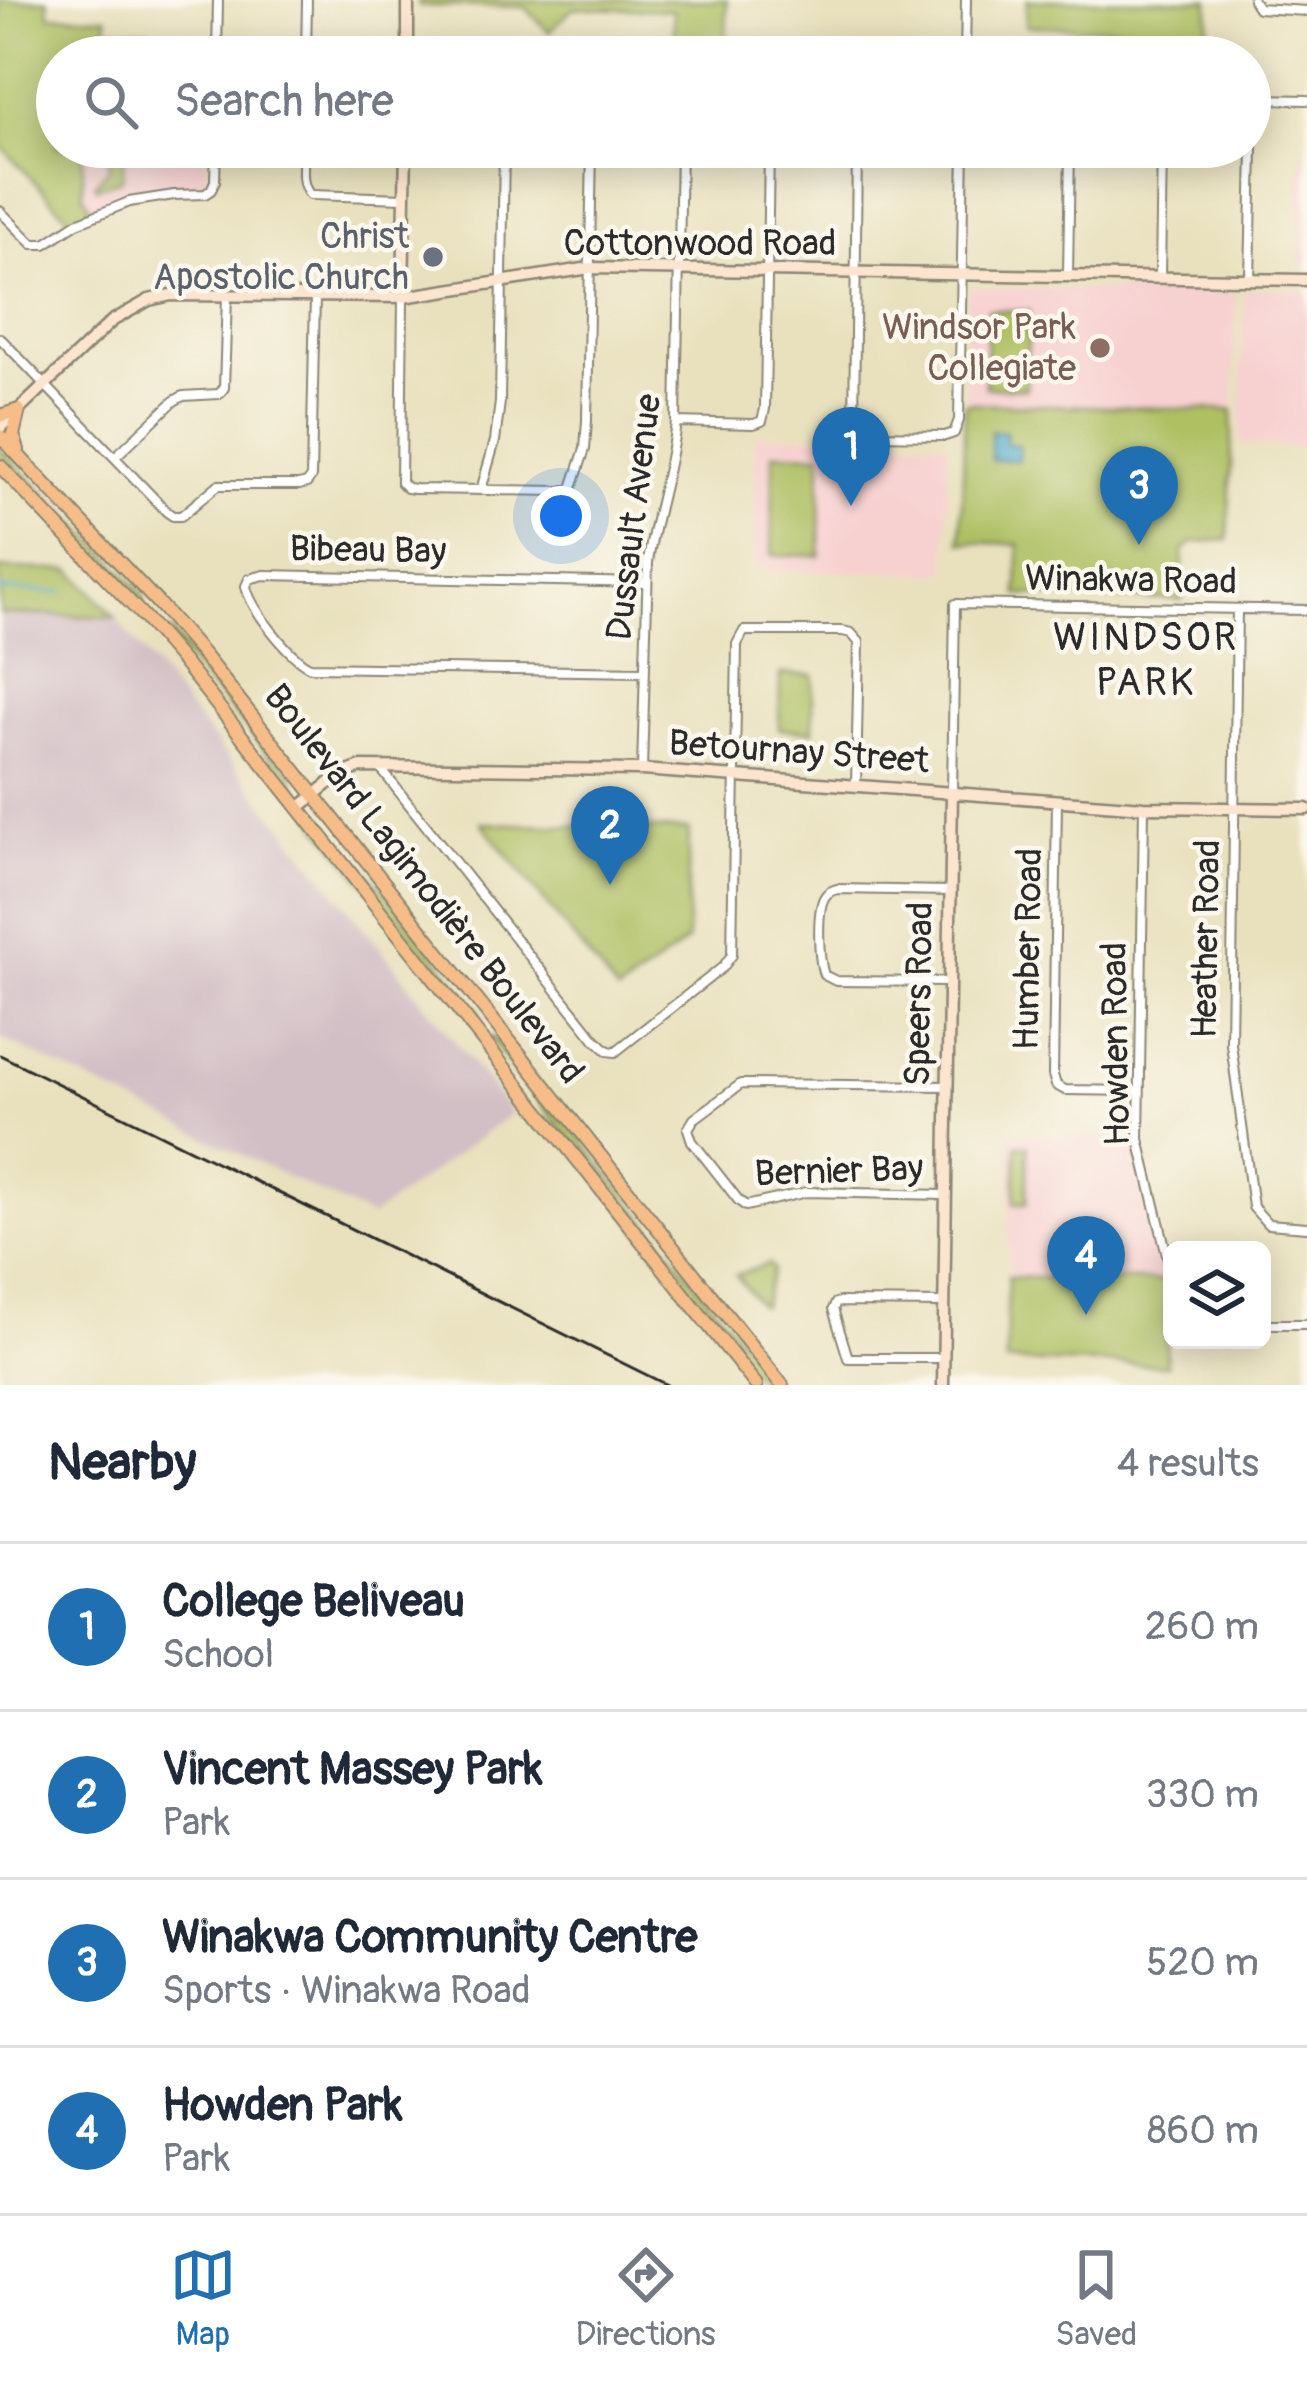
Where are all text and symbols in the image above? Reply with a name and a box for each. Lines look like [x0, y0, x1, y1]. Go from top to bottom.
search box [36, 36, 1271, 168]
icon: search [78, 69, 144, 135]
text: Search here [174, 74, 394, 130]
place label: Christ Apostolic Church [153, 214, 409, 300]
street label: Cottonwood Road [564, 221, 836, 266]
marker: Christ Apostolic Church [420, 244, 446, 270]
place label: Windsor Park Collegiate [882, 305, 1076, 391]
marker: Windsor Park Collegiate [1087, 335, 1113, 361]
street label: Dussault Avenue [597, 391, 671, 643]
pin: 1 [812, 407, 890, 506]
pin: 3 [1100, 446, 1178, 545]
your location [531, 486, 591, 546]
street label: Bibeau Bay [289, 526, 447, 574]
street label: Winakwa Road [1024, 556, 1238, 604]
district label: WINDSOR PARK [1053, 613, 1239, 707]
street label: Boulevard Lagimodière Boulevard [254, 675, 594, 1093]
street label: Betournay Street [667, 720, 931, 784]
pin: 2 [571, 786, 649, 885]
street label: Heather Road [1182, 839, 1230, 1039]
street label: Humber Road [1004, 847, 1052, 1051]
street label: Speers Road [895, 901, 943, 1087]
street label: Howden Road [1092, 942, 1140, 1146]
street label: Bernier Bay [754, 1146, 924, 1196]
pin: 4 [1047, 1216, 1125, 1315]
map controls [1163, 1241, 1271, 1349]
button: layers [1163, 1241, 1271, 1349]
text: Nearby [48, 1431, 196, 1495]
text: 4 results [1117, 1439, 1259, 1488]
text: College Beliveau [162, 1574, 465, 1630]
text: 1 [79, 1602, 95, 1651]
text: 260 m [1145, 1602, 1259, 1651]
text: School [162, 1630, 274, 1679]
text: Vincent Massey Park [162, 1742, 543, 1798]
text: 2 [76, 1770, 98, 1819]
text: 330 m [1146, 1770, 1259, 1819]
text: Park [162, 1798, 230, 1847]
text: Winakwa Community Centre [162, 1910, 698, 1966]
text: 3 [76, 1938, 98, 1987]
text: 520 m [1146, 1938, 1259, 1987]
text: Sports · Winakwa Road [162, 1966, 531, 2015]
text: Howden Park [162, 2078, 402, 2134]
text: 4 [76, 2106, 98, 2155]
text: 860 m [1147, 2106, 1259, 2155]
text: Park [162, 2134, 230, 2183]
tab: Map [170, 2242, 236, 2355]
tab: Directions [576, 2242, 716, 2355]
tab: Saved [1055, 2242, 1137, 2355]

